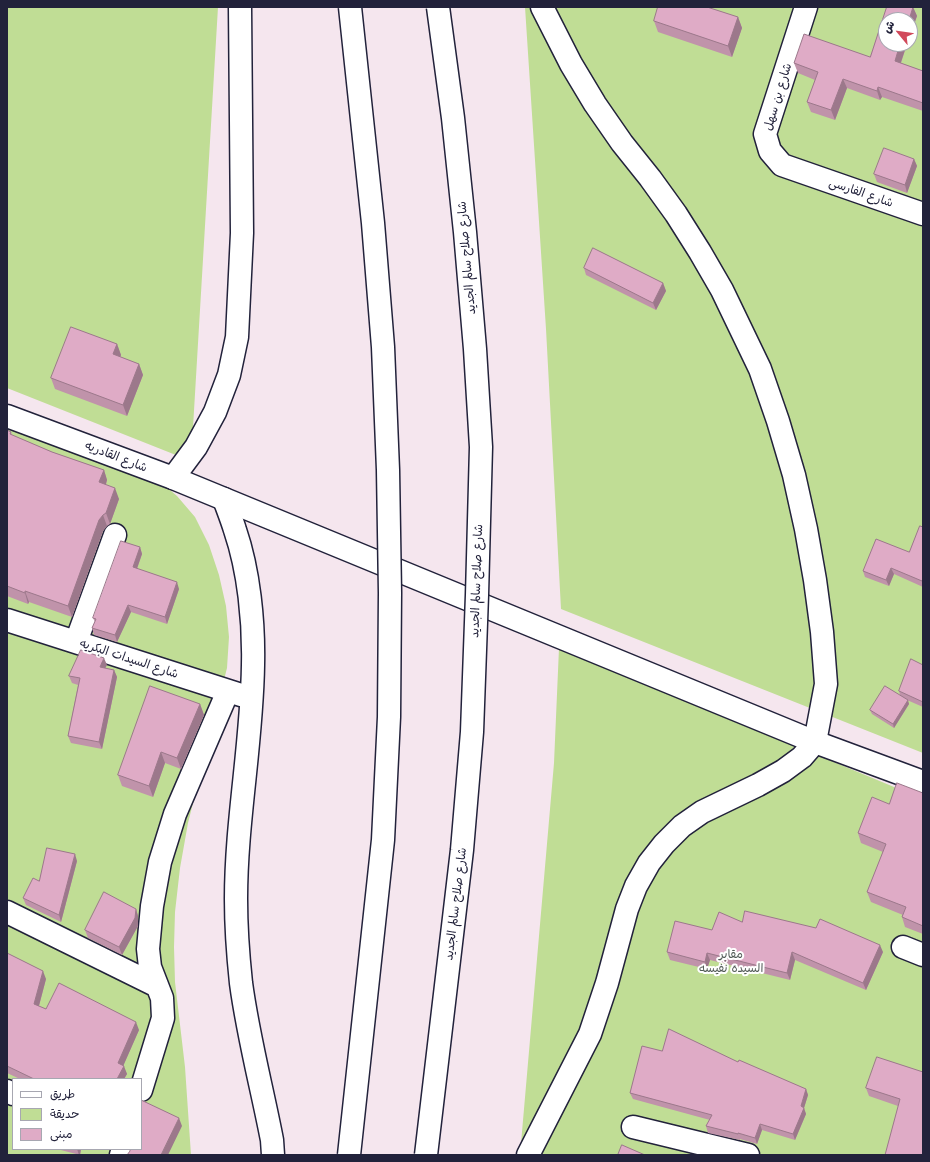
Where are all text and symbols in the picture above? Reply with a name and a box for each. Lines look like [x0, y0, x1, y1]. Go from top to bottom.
north arrow [878, 12, 918, 52]
text: ش [878, 17, 898, 36]
street label: شارع بن سهل [761, 62, 795, 132]
street label: شارع الفارسى [827, 175, 895, 211]
street label: شارع صلاح سالم الجديد [455, 201, 479, 315]
street label: شارع القادريه [83, 439, 149, 475]
street label: شارع صلاح سالم الجديد [468, 524, 486, 638]
street label: شارع السيدات البكريه [78, 636, 180, 682]
street label: شارع صلاح سالم الجديد [442, 847, 470, 961]
park label: مقابر السيده نفيسه [699, 948, 763, 976]
legend [12, 1078, 142, 1150]
text: طريق [50, 1084, 75, 1102]
text: حديقة [50, 1104, 79, 1122]
text: مبنى [50, 1124, 73, 1142]

